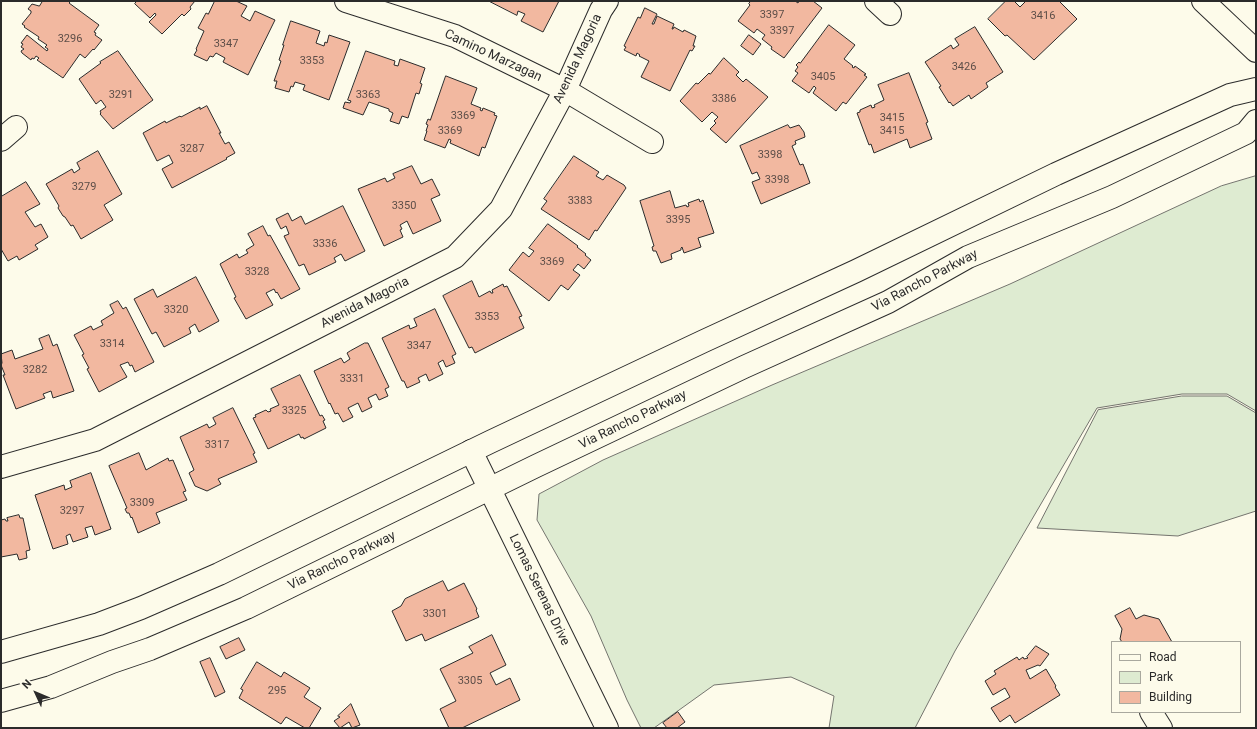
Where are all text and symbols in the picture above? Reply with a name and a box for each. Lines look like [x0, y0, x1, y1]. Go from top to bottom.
house number: 3397 [760, 8, 784, 22]
house number: 3416 [1031, 9, 1055, 23]
street label: Avenida Magoria [550, 12, 606, 106]
house number: 3397 [770, 24, 794, 38]
street label: Camino Marzagan [442, 27, 544, 85]
house number: 3296 [58, 32, 82, 46]
house number: 3347 [214, 37, 238, 51]
house number: 3353 [300, 54, 324, 68]
house number: 3426 [952, 60, 976, 74]
house number: 3405 [811, 70, 835, 84]
house number: 3291 [109, 88, 133, 102]
house number: 3363 [356, 88, 380, 102]
house number: 3386 [712, 92, 736, 106]
house number: 3369 [451, 109, 475, 123]
house number: 3415 [880, 111, 904, 125]
house number: 3369 [438, 124, 462, 138]
house number: 3415 [880, 124, 904, 138]
house number: 3287 [180, 142, 204, 156]
house number: 3398 [758, 148, 782, 162]
house number: 3398 [765, 173, 789, 187]
house number: 3279 [72, 180, 96, 194]
house number: 3383 [568, 194, 592, 208]
house number: 3350 [392, 199, 416, 213]
house number: 3395 [666, 213, 690, 227]
house number: 3336 [313, 237, 337, 251]
street label: Via Rancho Parkway [869, 246, 981, 316]
house number: 3369 [540, 255, 564, 269]
house number: 3328 [245, 265, 269, 279]
street label: Avenida Magoria [318, 274, 412, 332]
house number: 3320 [164, 303, 188, 317]
house number: 3353 [475, 310, 499, 324]
house number: 3314 [100, 337, 124, 351]
house number: 3347 [407, 339, 431, 353]
house number: 3282 [23, 363, 47, 377]
house number: 3331 [340, 372, 364, 386]
street label: Via Rancho Parkway [577, 387, 689, 453]
house number: 3325 [282, 404, 306, 418]
house number: 3317 [205, 438, 229, 452]
house number: 3309 [130, 496, 154, 510]
house number: 3297 [60, 504, 84, 518]
street label: Via Rancho Parkway [286, 528, 398, 594]
street label: Lomas Serenas Drive [505, 532, 573, 648]
house number: 3301 [423, 607, 447, 621]
legend [1111, 641, 1241, 713]
text: Road [1149, 650, 1177, 664]
text: Park [1149, 670, 1173, 684]
north arrow [16, 673, 56, 713]
house number: 3305 [458, 674, 482, 688]
text: N [20, 677, 34, 692]
house number: 295 [268, 684, 286, 698]
text: Building [1149, 690, 1192, 704]

